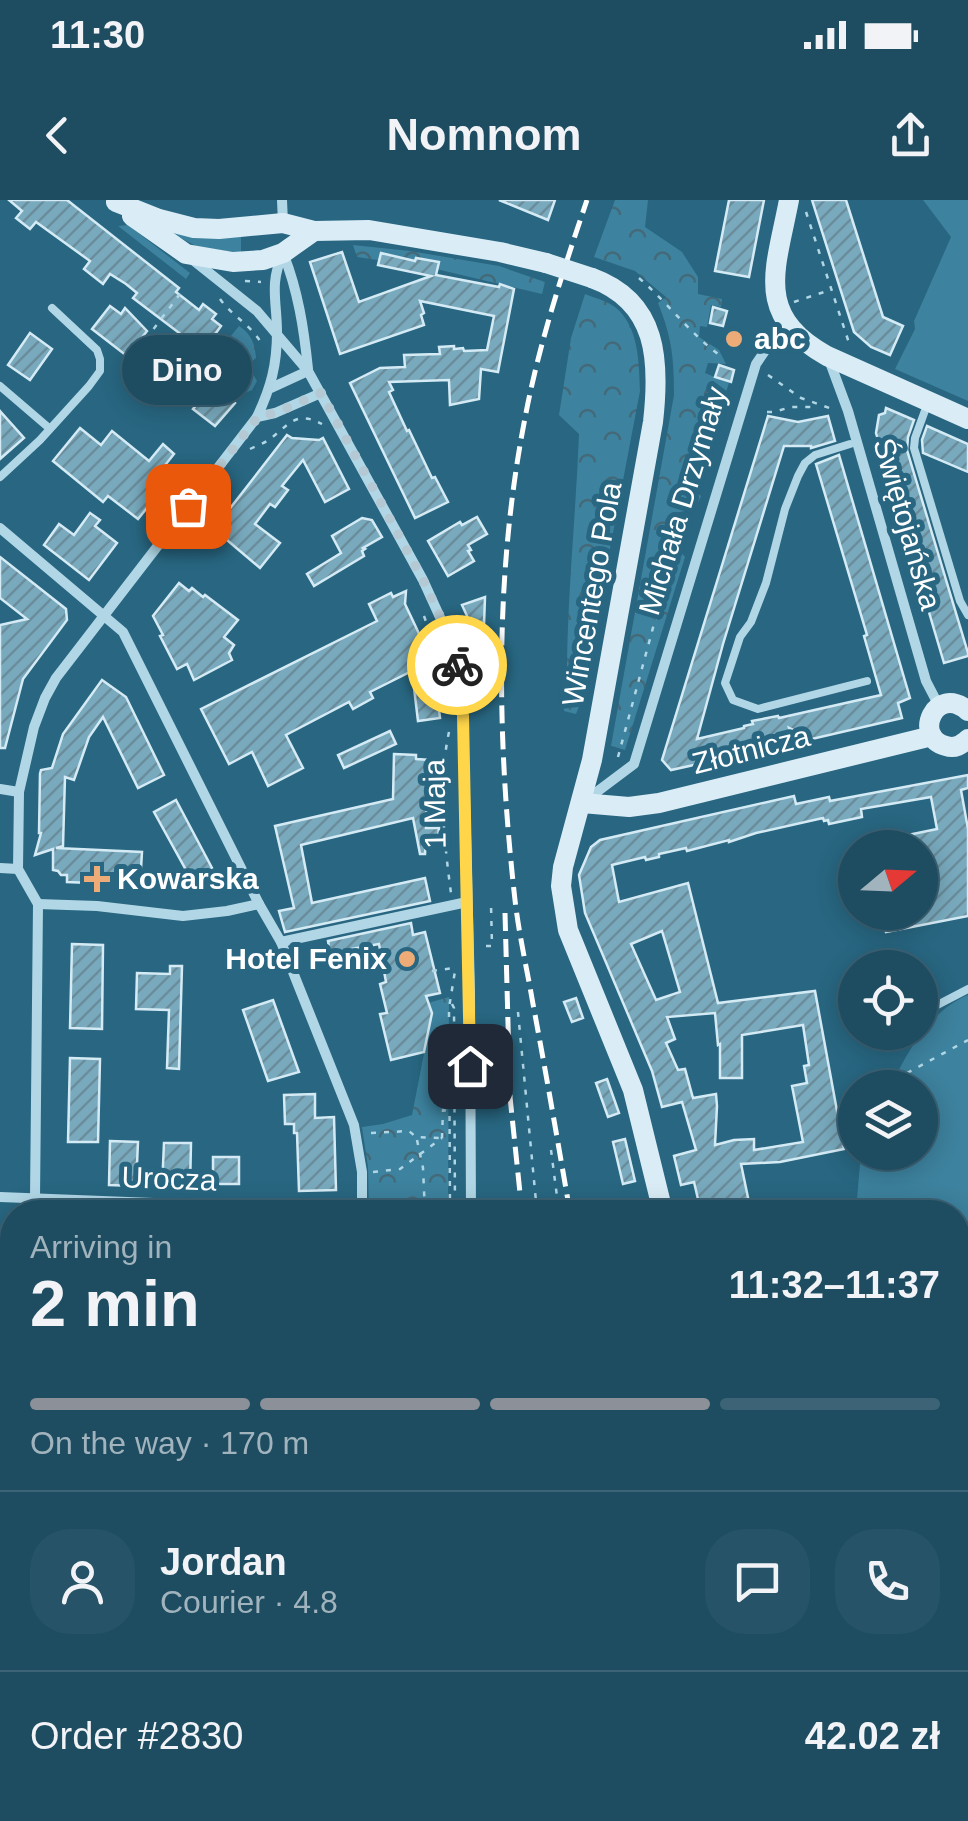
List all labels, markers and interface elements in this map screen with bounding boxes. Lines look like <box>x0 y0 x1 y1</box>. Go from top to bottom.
text: 11:30 <box>50 14 145 56</box>
icon: back <box>30 108 85 163</box>
icon: share <box>883 108 938 163</box>
text: Nomnom <box>387 109 582 160</box>
place label: abc <box>754 322 806 355</box>
marker: abc <box>723 328 745 350</box>
callout: Dino <box>123 336 253 406</box>
text: Dino <box>151 352 223 388</box>
street label: Michała Drzymały <box>632 383 733 619</box>
street label: Świętojańska <box>867 434 948 614</box>
pin <box>146 464 231 549</box>
icon: bag <box>161 479 216 534</box>
street label: Wincentego Pola <box>556 479 628 708</box>
courier <box>407 615 507 715</box>
icon: bike <box>430 638 485 693</box>
street label: Złotnicza <box>689 719 813 780</box>
street label: 1 Maja <box>417 758 452 849</box>
north arrow <box>838 830 938 930</box>
map controls <box>838 830 938 1170</box>
place label: Kowarska <box>117 862 259 895</box>
marker: Kowarska <box>86 868 108 890</box>
place label: Hotel Fenix <box>225 942 387 975</box>
marker: Hotel Fenix <box>396 948 418 970</box>
button: locate <box>838 950 938 1050</box>
pin <box>428 1024 513 1109</box>
icon: home <box>443 1039 498 1094</box>
button: layers <box>838 1070 938 1170</box>
street label: Urocza <box>121 1160 217 1197</box>
text: Arriving in <box>30 1229 172 1265</box>
text: 11:32–11:37 <box>729 1264 940 1306</box>
text: 2 min <box>30 1267 200 1340</box>
text: On the way · 170 m <box>30 1425 309 1461</box>
button: person <box>30 1529 135 1634</box>
button: chat <box>705 1529 810 1634</box>
button: phone <box>835 1529 940 1634</box>
text: Jordan <box>160 1541 287 1583</box>
text: Courier · 4.8 <box>160 1584 338 1620</box>
text: Order #2830 <box>30 1715 243 1757</box>
text: 42.02 zł <box>805 1715 940 1757</box>

